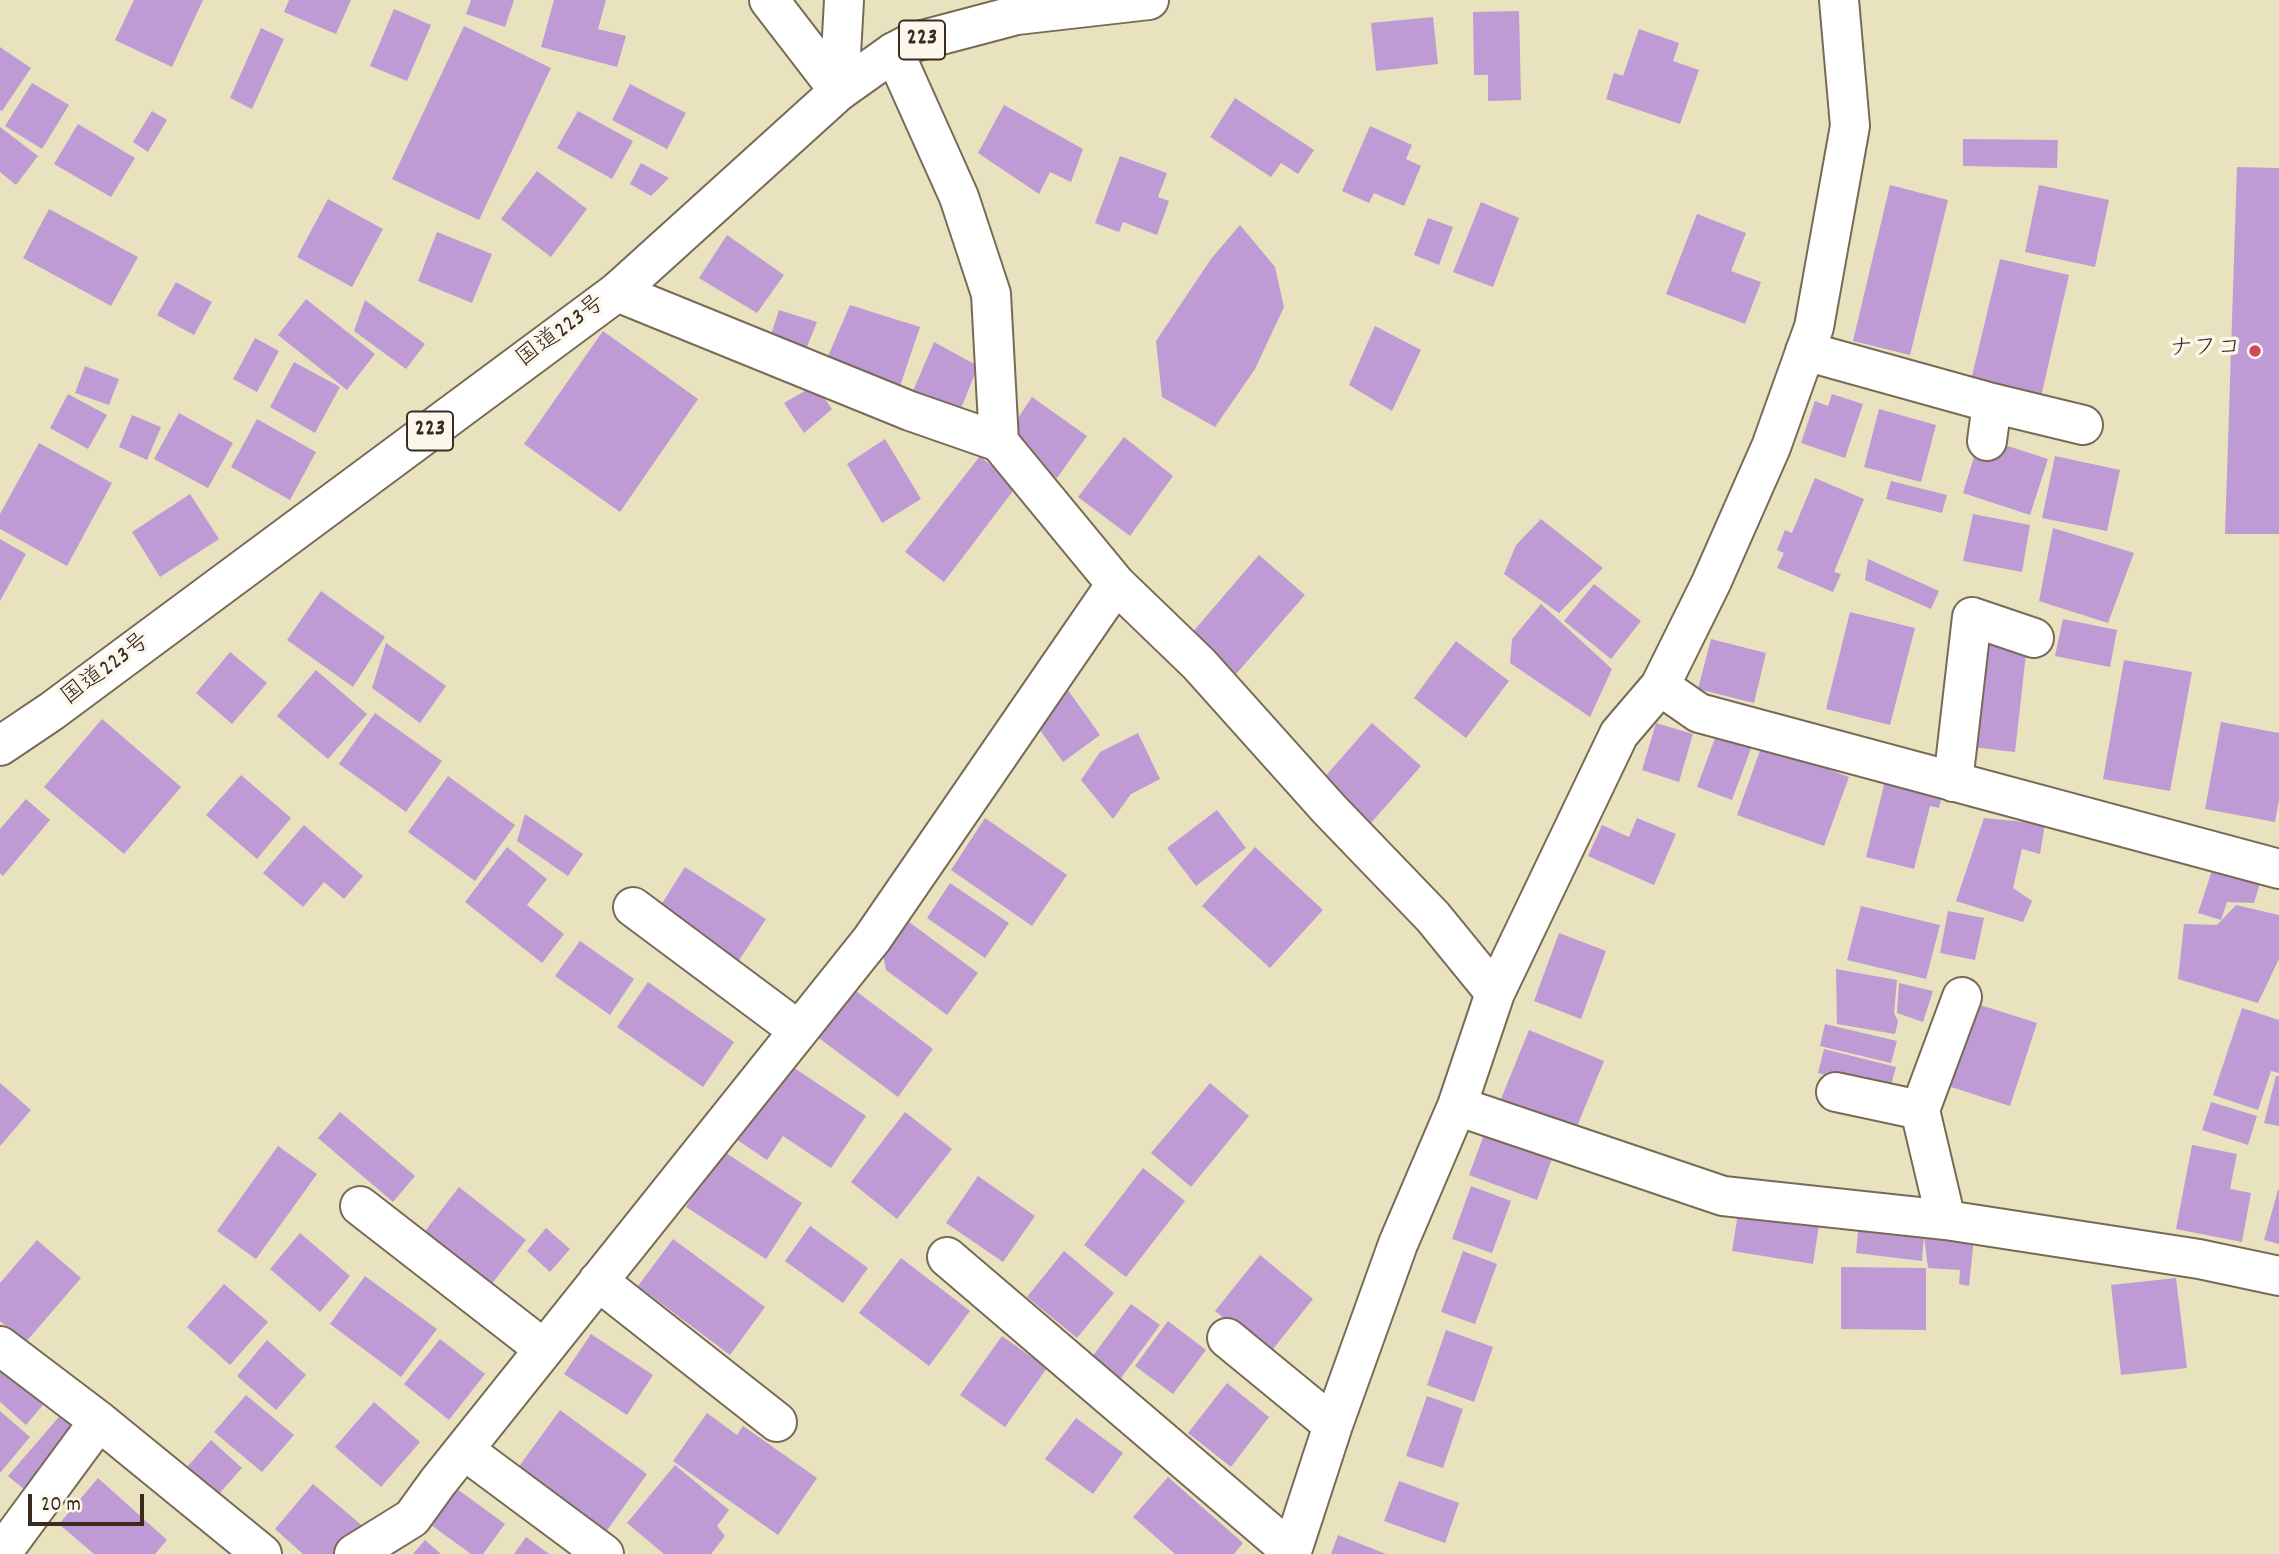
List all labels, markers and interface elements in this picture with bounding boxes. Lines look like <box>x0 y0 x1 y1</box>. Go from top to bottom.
road number: 223 <box>899 20 945 60</box>
street label: 国道223号 <box>512 290 612 376</box>
place label: ナフコ <box>2169 337 2241 365</box>
marker: ナフコ <box>2247 343 2263 359</box>
road number: 223 <box>407 412 453 450</box>
street label: 国道223号 <box>57 628 157 714</box>
scale bar <box>32 1480 147 1524</box>
text: 20 m <box>41 1491 81 1521</box>

